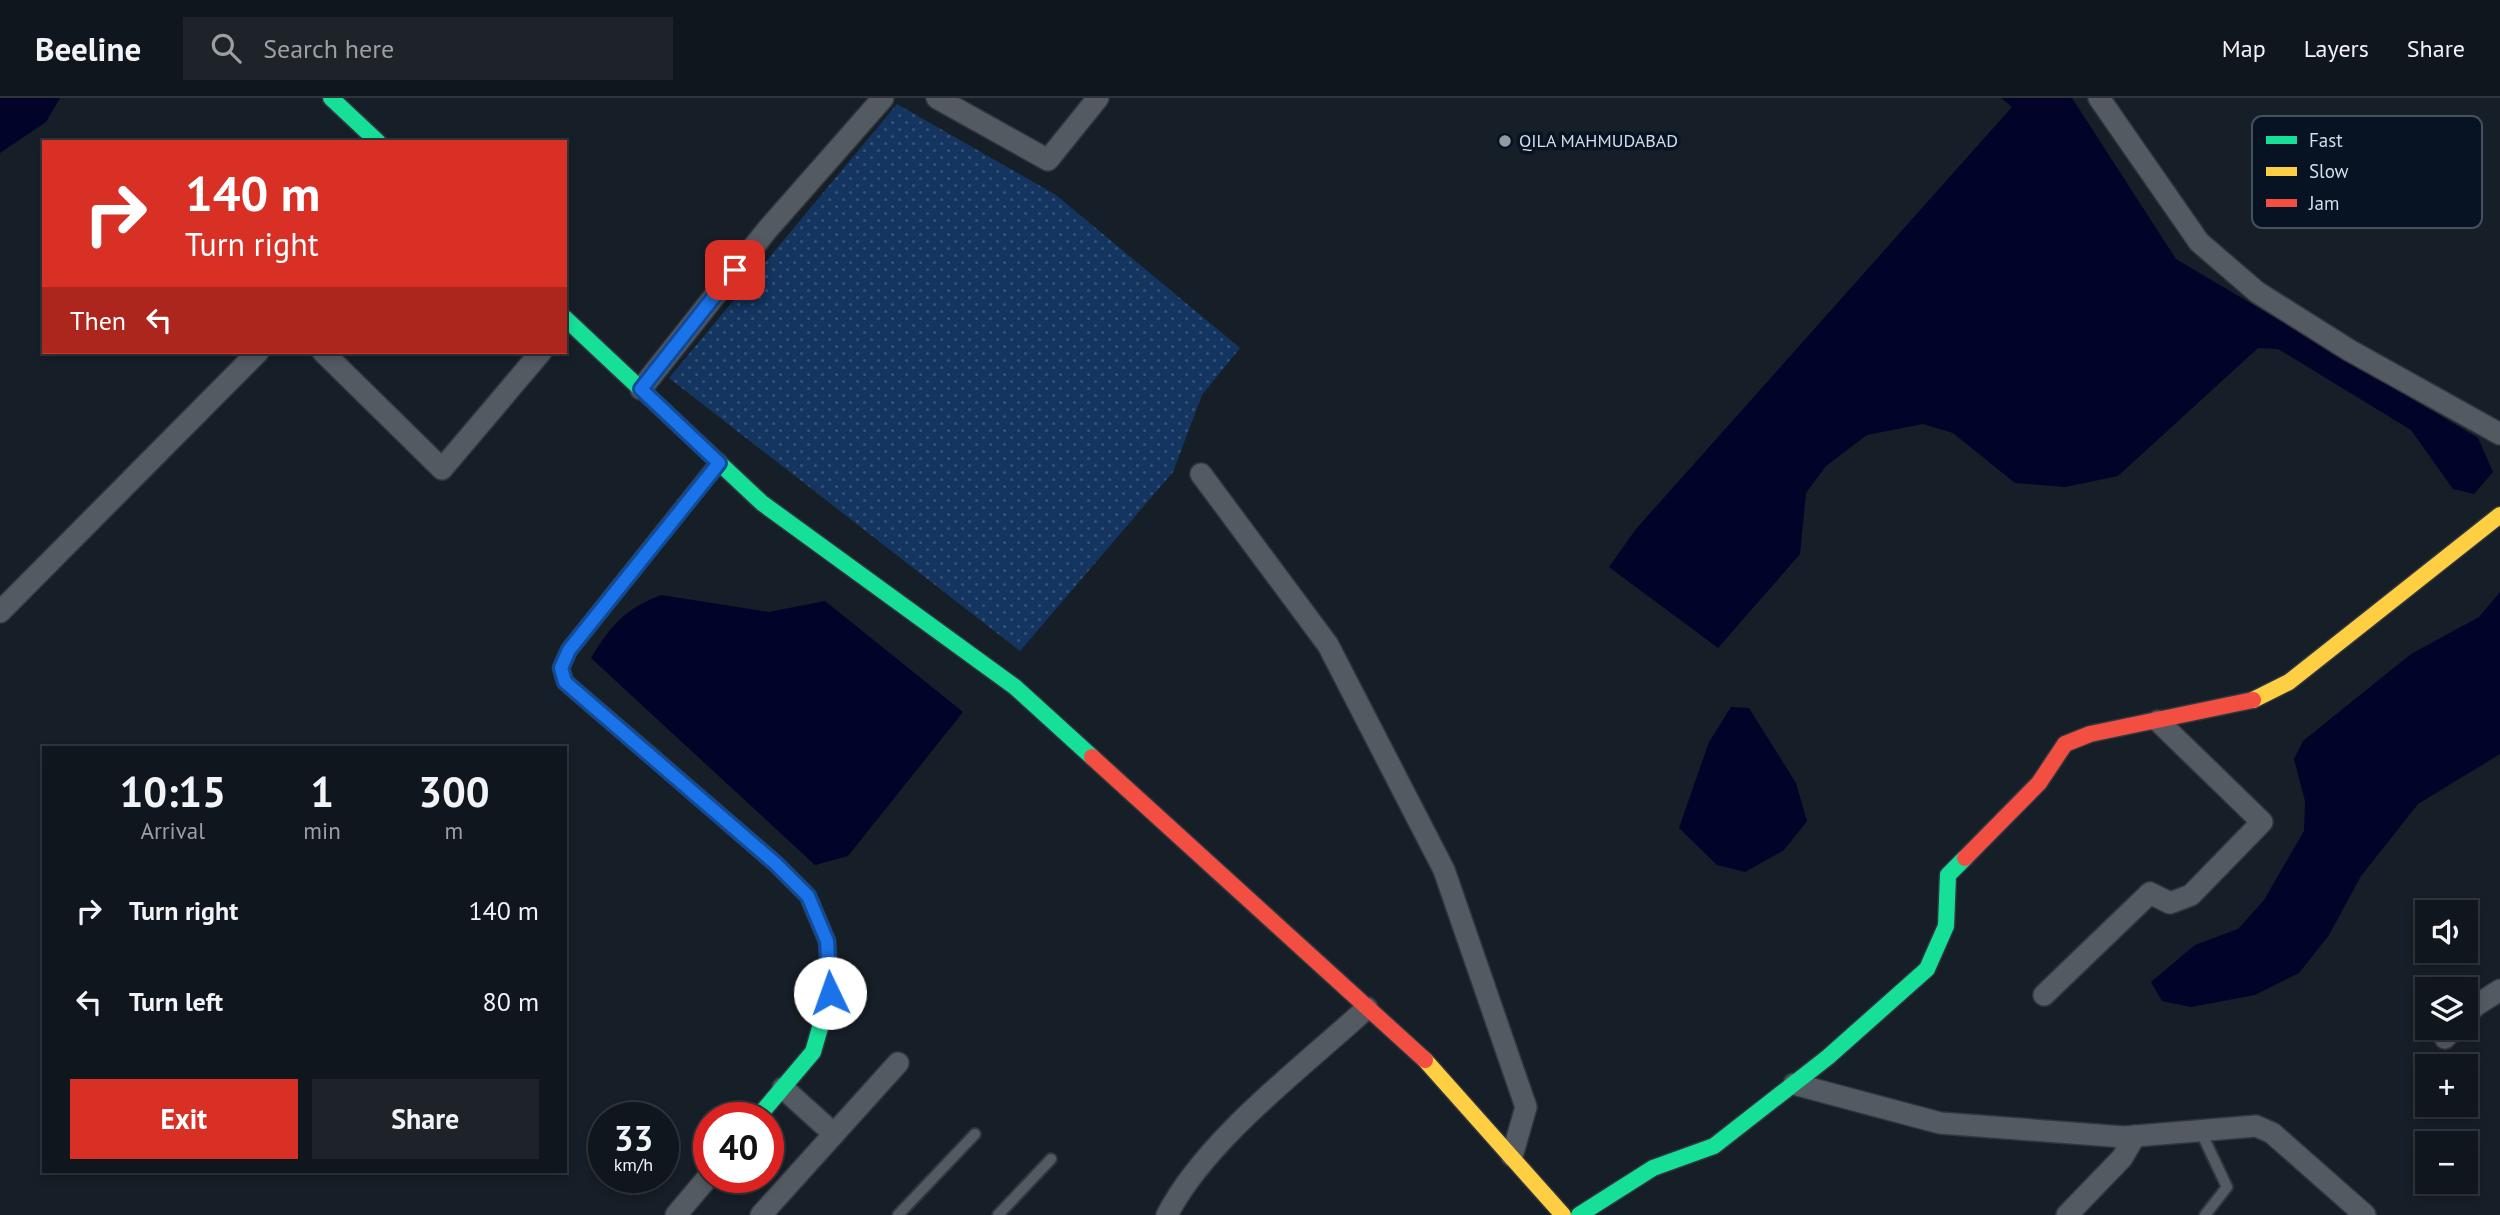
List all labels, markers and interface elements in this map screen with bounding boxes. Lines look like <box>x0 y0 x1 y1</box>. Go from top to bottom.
search box <box>183 17 673 80</box>
text: Beeline <box>35 27 141 70</box>
icon: search <box>207 29 245 67</box>
text: Search here <box>263 32 394 65</box>
text: Map <box>2222 33 2266 64</box>
text: Layers <box>2304 33 2369 64</box>
text: Share <box>2407 33 2465 64</box>
legend <box>2252 116 2482 228</box>
text: Fast <box>2309 128 2343 152</box>
place label: QILA MAHMUDABAD <box>1519 129 1678 152</box>
marker: QILA MAHMUDABAD <box>1497 133 1513 149</box>
text: Slow <box>2309 159 2349 183</box>
text: 140 m <box>185 161 320 225</box>
icon: right <box>70 168 161 259</box>
text: Jam <box>2308 191 2339 215</box>
text: Turn right <box>185 223 319 265</box>
pin <box>705 240 765 300</box>
icon: arrive <box>716 251 754 289</box>
icon: left <box>140 301 178 339</box>
text: Then <box>70 304 126 337</box>
text: 10:15 <box>119 764 226 819</box>
text: 1 <box>310 764 334 819</box>
text: 300 <box>418 764 490 819</box>
text: Arrival <box>140 816 205 845</box>
text: min <box>303 816 341 845</box>
text: m <box>445 816 463 845</box>
icon: right <box>70 892 108 930</box>
text: Turn right <box>129 894 238 927</box>
text: 140 m <box>468 894 539 927</box>
map controls <box>2415 900 2478 1194</box>
button: sound <box>2415 900 2478 963</box>
position arrow <box>793 956 867 1030</box>
button: layers <box>2415 977 2478 1040</box>
icon: left <box>70 983 108 1021</box>
text: Turn left <box>129 985 223 1018</box>
text: 80 m <box>483 985 539 1018</box>
button: + <box>2415 1054 2478 1117</box>
button: Exit <box>70 1079 298 1159</box>
button: Share <box>312 1079 539 1159</box>
speed limit sign: 40 <box>693 1102 784 1193</box>
text: 33 <box>614 1115 653 1161</box>
button: − <box>2415 1131 2478 1194</box>
text: km/h <box>614 1153 653 1176</box>

